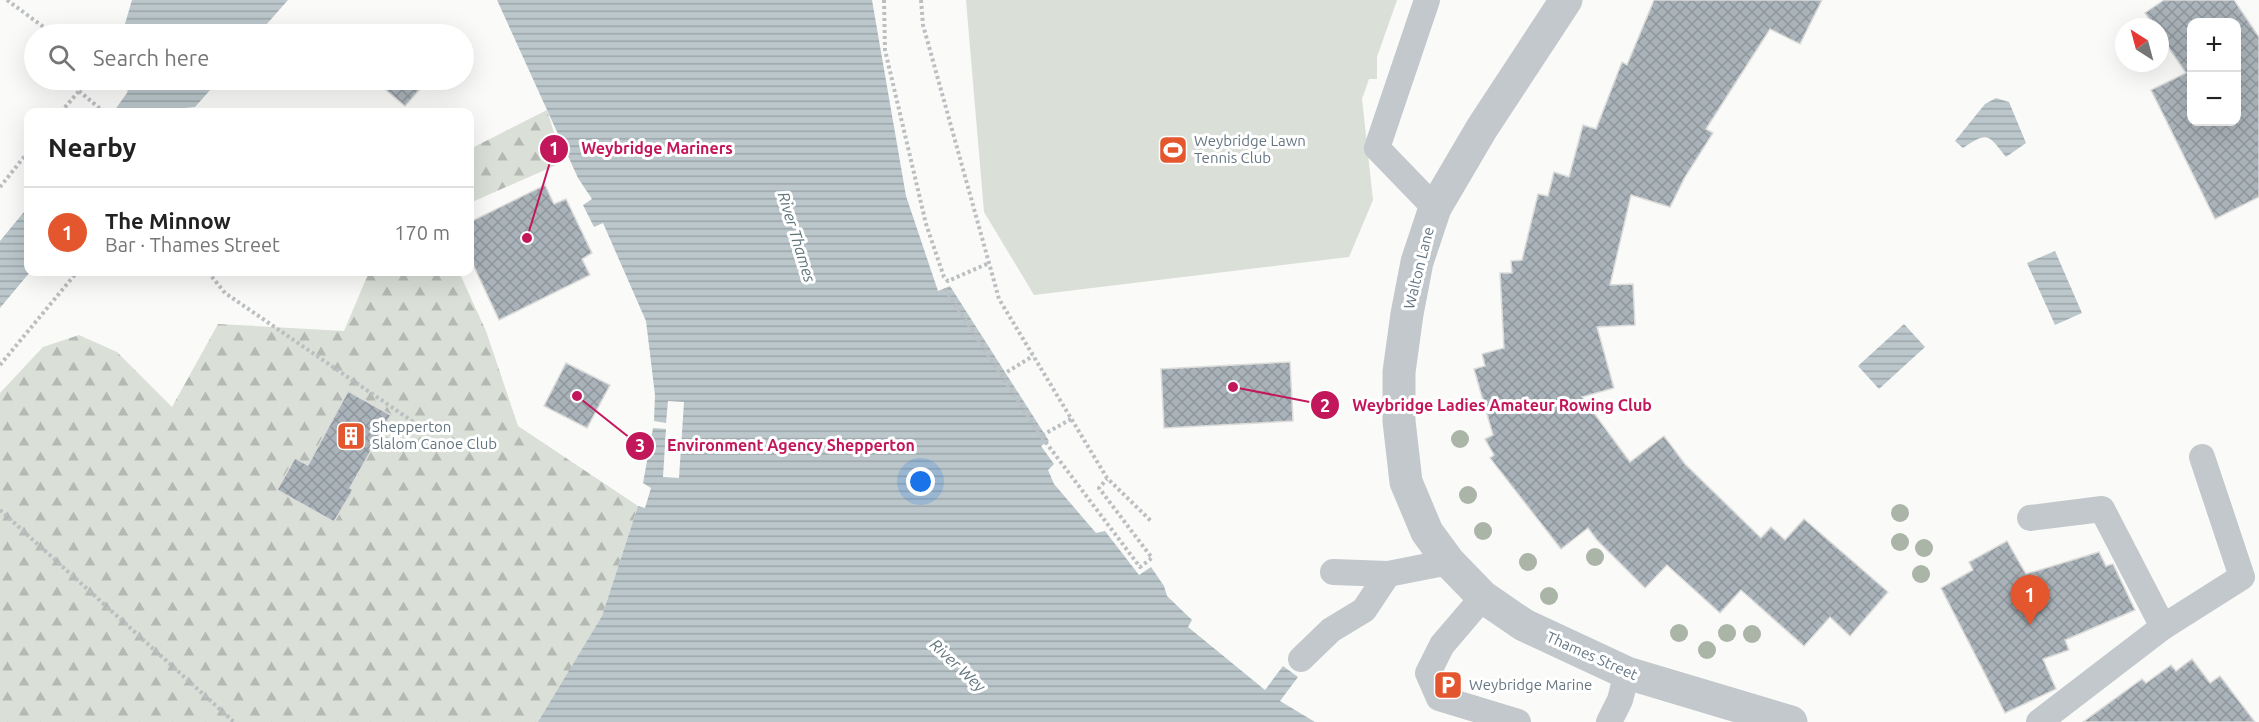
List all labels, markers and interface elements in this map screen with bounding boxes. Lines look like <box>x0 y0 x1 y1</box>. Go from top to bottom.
north arrow <box>2115 18 2169 72</box>
map controls <box>2187 18 2241 126</box>
button: + <box>2187 18 2241 72</box>
search box <box>24 24 474 90</box>
icon: search <box>45 41 78 74</box>
text: Search here <box>93 45 209 70</box>
button: − <box>2187 72 2241 126</box>
callout: Weybridge Mariners <box>539 132 745 166</box>
place label: Weybridge Lawn Tennis Club <box>1194 132 1306 166</box>
text: Nearby <box>48 133 136 162</box>
sports icon: Weybridge Lawn Tennis Club <box>1157 134 1189 166</box>
text: 1 <box>549 138 559 158</box>
text: Weybridge Mariners <box>581 139 733 157</box>
water label: River Thames <box>775 190 819 285</box>
text: The Minnow <box>105 208 231 233</box>
text: 1 <box>62 221 73 244</box>
text: 170 m <box>394 221 450 244</box>
street label: Walton Lane <box>1400 225 1437 311</box>
text: Bar · Thames Street <box>105 233 280 256</box>
callout: Weybridge Ladies Amateur Rowing Club <box>1310 388 1664 422</box>
text: 2 <box>1320 395 1330 415</box>
text: Weybridge Ladies Amateur Rowing Club <box>1352 396 1652 414</box>
place label: Shepperton Slalom Canoe Club <box>372 418 497 452</box>
building icon: Shepperton Slalom Canoe Club <box>335 420 367 452</box>
callout: Environment Agency Shepperton <box>625 429 927 463</box>
text: 3 <box>635 435 645 455</box>
text: Environment Agency Shepperton <box>667 436 915 454</box>
your location <box>906 467 935 496</box>
pin: 1 <box>2010 576 2050 625</box>
street label: Thames Street <box>1544 628 1640 683</box>
water label: River Wey <box>927 635 990 695</box>
parking icon: Weybridge Marine <box>1432 669 1464 701</box>
place label: Weybridge Marine <box>1469 676 1592 693</box>

